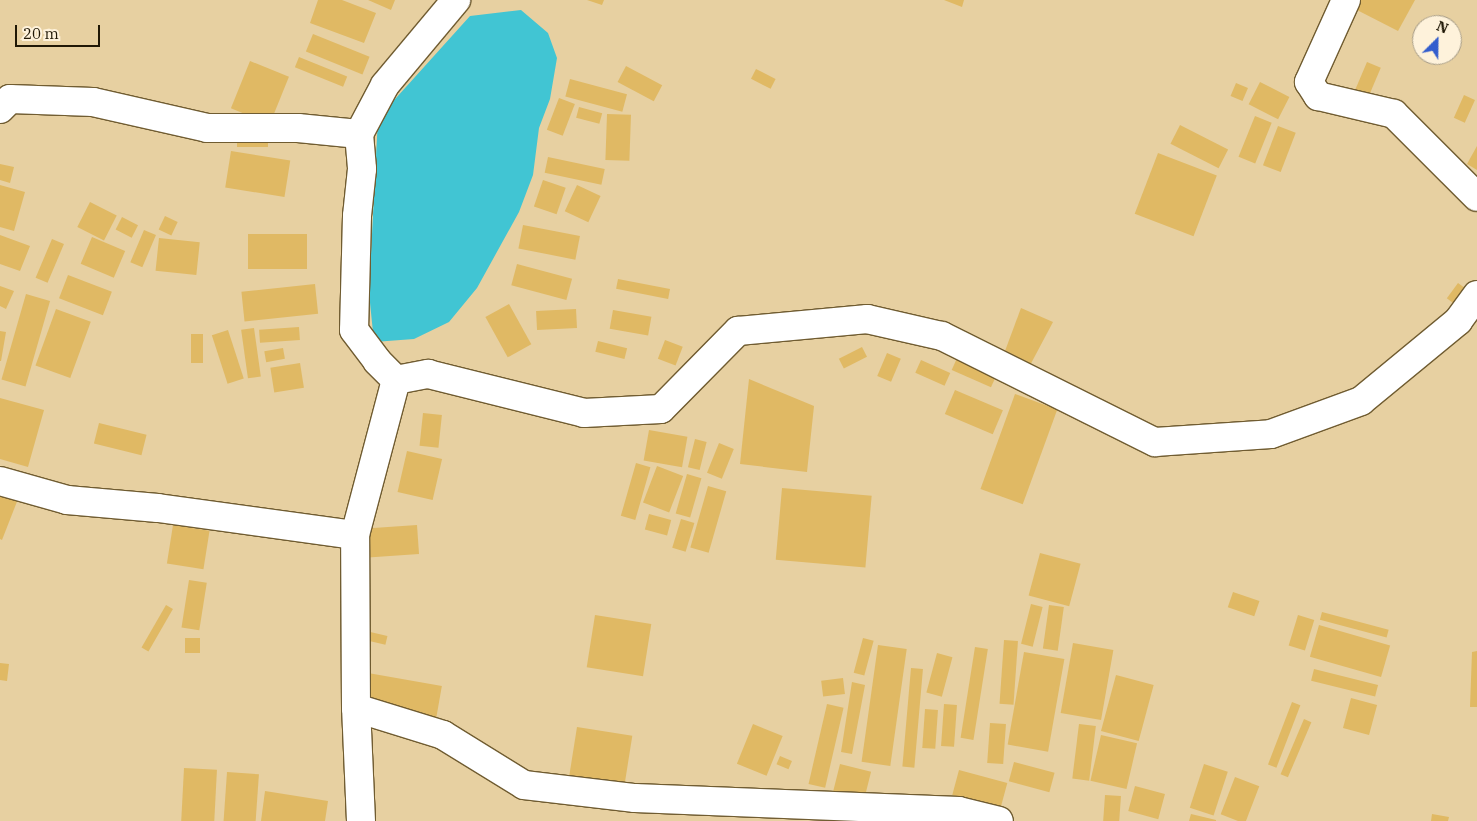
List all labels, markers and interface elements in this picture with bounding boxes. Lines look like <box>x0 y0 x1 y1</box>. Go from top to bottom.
scale bar <box>18 15 102 47</box>
north arrow <box>1412 15 1462 65</box>
text: N <box>1434 17 1451 38</box>
text: 20 m <box>23 24 59 43</box>

